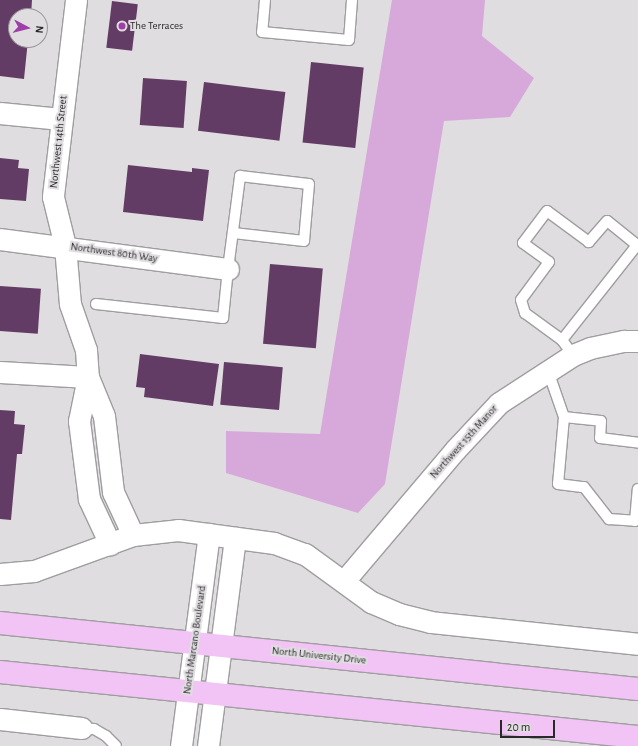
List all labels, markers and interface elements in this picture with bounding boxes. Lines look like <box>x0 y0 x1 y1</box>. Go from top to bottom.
north arrow <box>8 8 48 48</box>
place label: The Terraces <box>130 19 183 33</box>
marker: The Terraces <box>117 21 127 31</box>
text: N <box>33 25 45 34</box>
street label: Northwest 14th Street <box>48 95 70 189</box>
street label: Northwest 80th Way <box>70 240 158 266</box>
street label: Northwest 15th Manor <box>428 403 500 481</box>
street label: North Marcano Boulevard <box>181 585 209 695</box>
street label: North University Drive <box>271 644 367 668</box>
scale bar <box>502 712 557 738</box>
text: 20 m <box>507 721 530 733</box>

